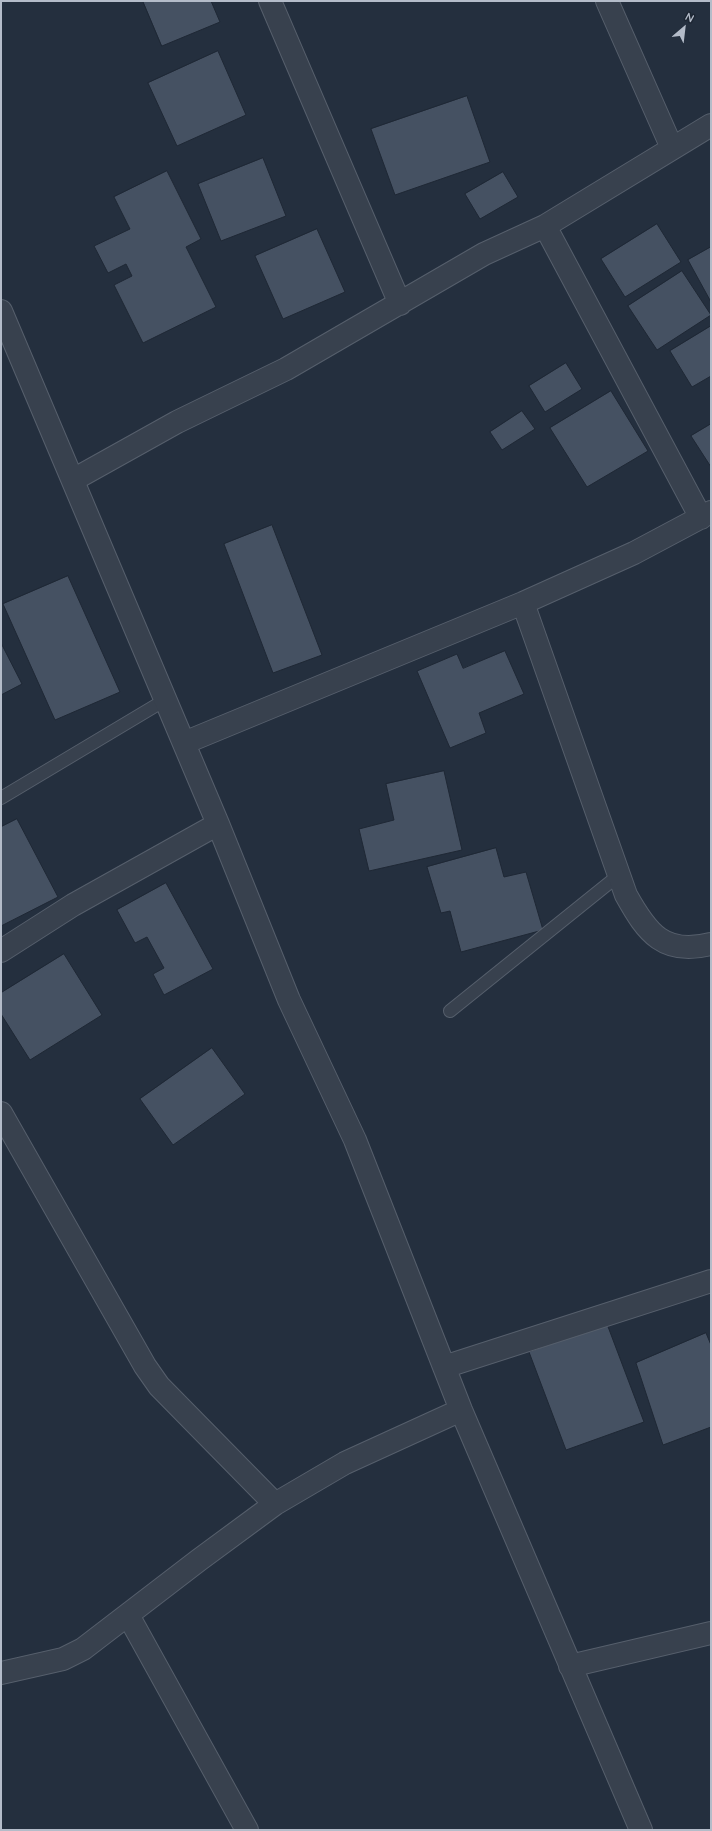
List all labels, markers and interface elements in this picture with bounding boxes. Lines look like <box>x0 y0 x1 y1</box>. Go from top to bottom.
north arrow <box>664 8 704 48</box>
text: N <box>683 9 696 25</box>

